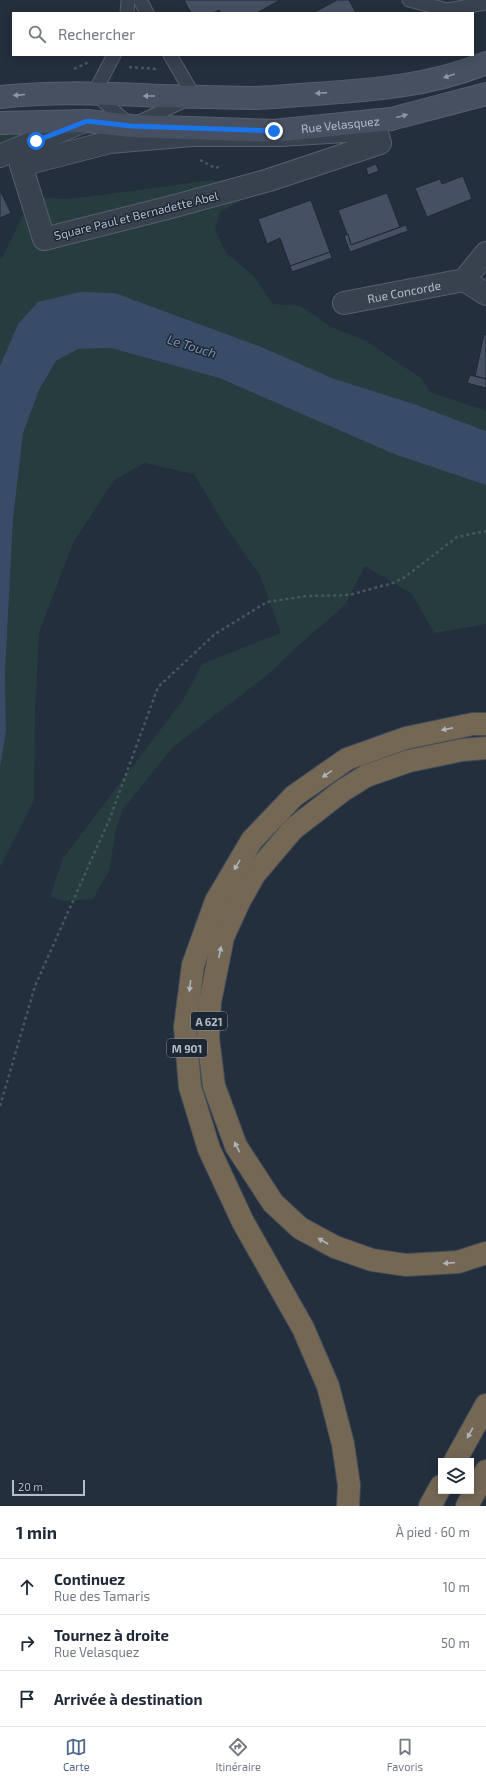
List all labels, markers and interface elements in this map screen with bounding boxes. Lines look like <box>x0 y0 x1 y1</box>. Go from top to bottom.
search box <box>12 12 474 56</box>
icon: search <box>26 23 48 45</box>
text: Rechercher <box>58 25 135 43</box>
one-way arrow <box>443 74 455 80</box>
one-way arrow <box>315 90 327 97</box>
one-way arrow <box>13 92 25 98</box>
one-way arrow <box>142 93 155 99</box>
street label: Rue Velasquez <box>300 113 380 135</box>
one-way arrow <box>395 113 408 119</box>
route end <box>265 122 283 140</box>
route start <box>27 132 45 150</box>
street label: Square Paul et Bernadette Abel <box>52 188 220 242</box>
street label: Rue Concorde <box>366 278 442 305</box>
water label: Le Touch <box>165 331 219 361</box>
one-way arrow <box>441 727 454 733</box>
one-way arrow <box>321 770 332 778</box>
one-way arrow <box>233 859 240 871</box>
one-way arrow <box>217 946 223 958</box>
one-way arrow <box>187 979 193 992</box>
road number: A 621 <box>191 1012 227 1030</box>
road number: M 901 <box>167 1039 207 1057</box>
one-way arrow <box>234 1141 240 1152</box>
one-way arrow <box>317 1237 329 1244</box>
one-way arrow <box>443 1259 455 1266</box>
one-way arrow <box>467 1427 474 1439</box>
map controls <box>438 1458 474 1494</box>
button: layers <box>438 1458 474 1494</box>
scale bar <box>12 1478 85 1497</box>
text: 20 m <box>18 1480 43 1493</box>
text: 1 min <box>16 1522 57 1542</box>
text: À pied · 60 m <box>396 1524 470 1540</box>
text: Continuez <box>54 1570 125 1588</box>
icon: ahead <box>16 1576 38 1598</box>
text: 10 m <box>443 1579 470 1595</box>
text: Rue des Tamaris <box>54 1588 150 1604</box>
text: Tournez à droite <box>54 1626 169 1644</box>
icon: right <box>16 1632 38 1654</box>
text: 50 m <box>441 1635 470 1651</box>
text: Rue Velasquez <box>54 1644 139 1660</box>
icon: arrive <box>16 1688 38 1710</box>
text: Arrivée à destination <box>54 1690 202 1708</box>
tab: Carte <box>63 1736 90 1773</box>
tab: Itinéraire <box>215 1736 261 1773</box>
tab: Favoris <box>387 1736 423 1773</box>

